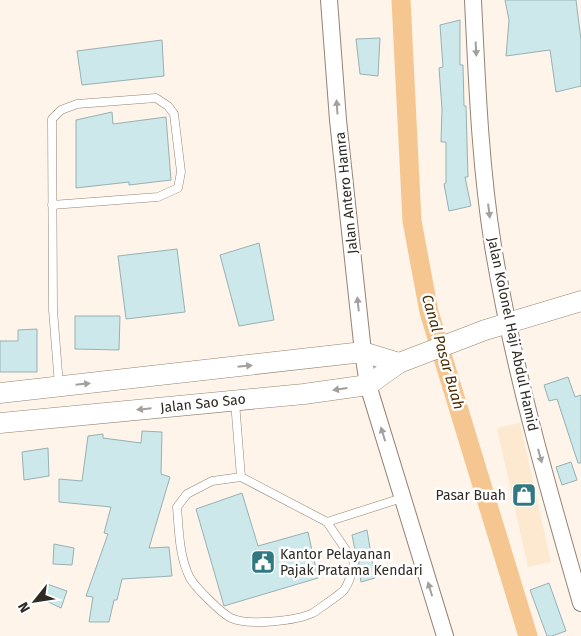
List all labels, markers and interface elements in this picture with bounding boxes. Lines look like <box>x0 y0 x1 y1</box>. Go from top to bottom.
one-way arrow <box>472 41 480 57</box>
one-way arrow <box>333 99 341 115</box>
street label: Jalan Antero Hamra <box>332 131 361 255</box>
one-way arrow <box>485 203 493 219</box>
street label: Jalan Kolonel Haji Abdul Hamid <box>484 235 541 433</box>
water label: Canal Pasar Buah <box>418 292 468 412</box>
one-way arrow <box>354 296 362 312</box>
one-way arrow <box>237 362 253 370</box>
one-way arrow <box>76 379 92 387</box>
one-way arrow <box>332 385 348 393</box>
street label: Jalan Sao Sao <box>159 391 247 416</box>
one-way arrow <box>135 405 151 413</box>
one-way arrow <box>378 426 386 441</box>
one-way arrow <box>536 448 544 463</box>
shop icon: Pasar Buah <box>511 482 537 508</box>
place label: Pasar Buah <box>436 487 506 504</box>
place label: Kantor Pelayanan Pajak Pratama Kendari <box>280 546 423 579</box>
public building icon: Kantor Pelayanan Pajak Pratama Kendari <box>250 549 276 575</box>
north arrow <box>10 576 60 626</box>
one-way arrow <box>426 582 434 597</box>
text: N <box>14 599 34 616</box>

